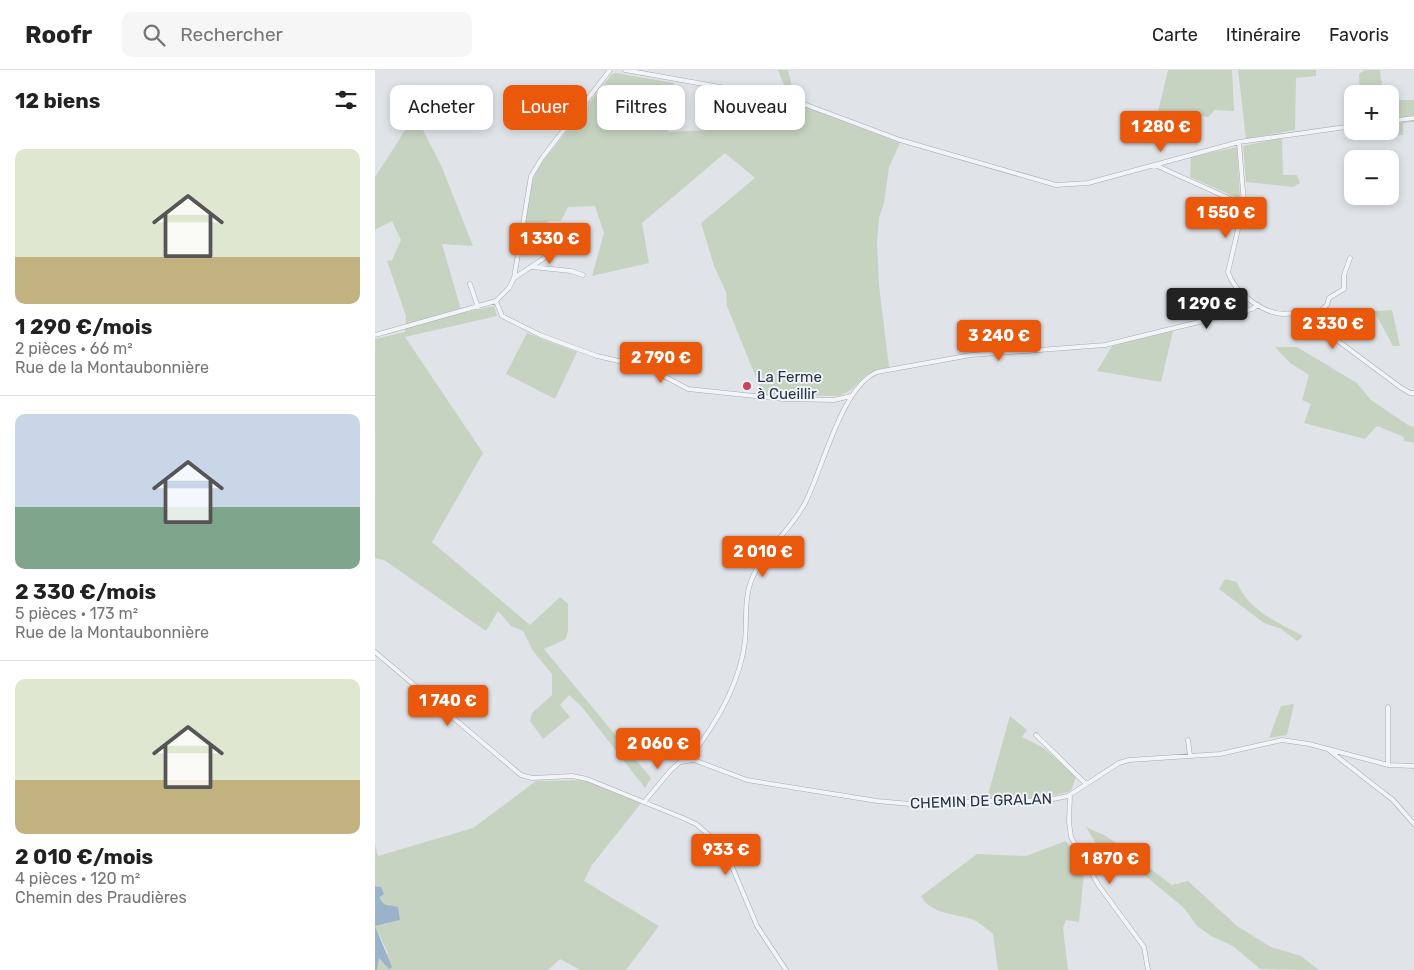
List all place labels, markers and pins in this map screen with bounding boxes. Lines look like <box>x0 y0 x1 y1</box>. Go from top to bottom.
pin: 1 280 € <box>1115 111 1207 153</box>
pin: 1 550 € <box>1180 196 1272 239</box>
pin: 1 330 € <box>504 222 596 265</box>
pin: 1 290 € <box>1161 288 1253 330</box>
pin: 2 330 € <box>1287 308 1379 350</box>
pin: 3 240 € <box>953 320 1045 362</box>
pin: 2 790 € <box>615 342 707 384</box>
place label: La Ferme à Cueillir <box>757 368 822 403</box>
marker: La Ferme à Cueillir <box>741 380 753 392</box>
pin: 2 010 € <box>717 536 809 578</box>
pin: 1 740 € <box>402 684 494 727</box>
pin: 2 060 € <box>612 728 704 770</box>
pin: 933 € <box>691 834 761 876</box>
pin: 1 870 € <box>1064 842 1156 885</box>

